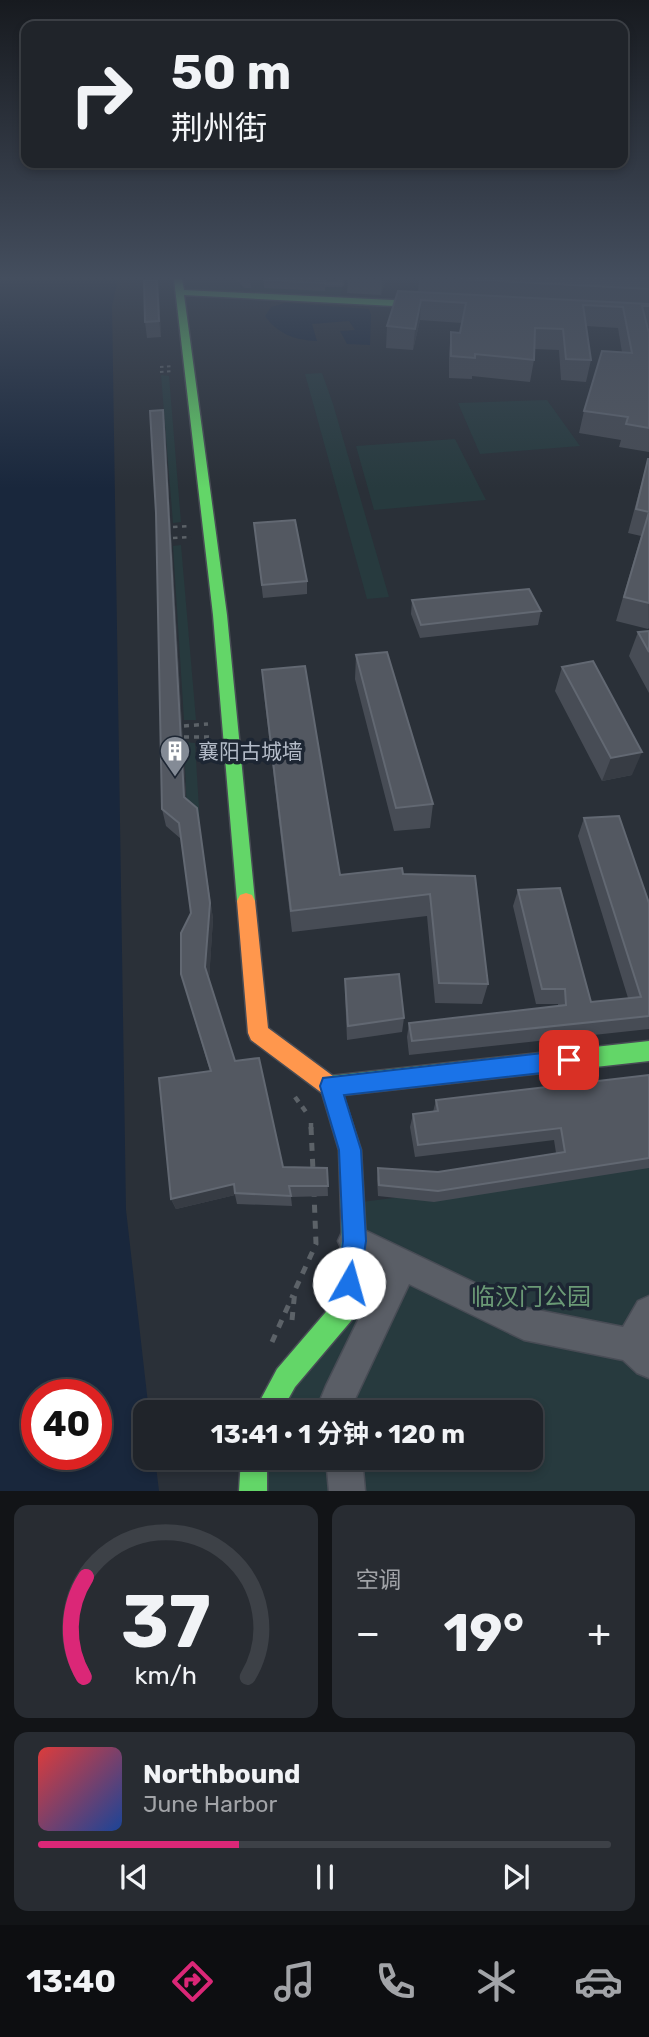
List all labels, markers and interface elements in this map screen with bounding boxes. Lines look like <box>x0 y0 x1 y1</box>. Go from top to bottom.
text: 50 m <box>171 43 291 101</box>
icon: right <box>56 49 147 140</box>
text: 荆州街 <box>171 109 267 147</box>
building icon: 襄阳古城墙 <box>158 734 192 778</box>
place label: 襄阳古城墙 <box>198 739 303 764</box>
pin <box>539 1030 599 1090</box>
icon: arrive <box>550 1041 588 1079</box>
position arrow <box>312 1246 386 1320</box>
park label: 临汉门公园 <box>471 1283 591 1311</box>
speed limit sign: 40 <box>21 1379 112 1470</box>
text: 13:41 · 1 分钟 · 120 m <box>211 1419 465 1450</box>
text: 空调 <box>356 1566 402 1594</box>
text: 37 <box>121 1580 211 1666</box>
text: 19° <box>443 1602 524 1664</box>
text: − <box>356 1610 380 1656</box>
text: + <box>587 1610 611 1656</box>
text: km/h <box>135 1661 197 1690</box>
text: Northbound <box>143 1759 301 1790</box>
text: June Harbor <box>143 1790 277 1818</box>
icon: previous <box>115 1858 153 1896</box>
icon: pause <box>306 1858 344 1896</box>
icon: next <box>497 1858 535 1896</box>
icon: directions <box>168 1957 217 2006</box>
icon: music <box>270 1957 319 2006</box>
icon: phone <box>371 1957 420 2006</box>
icon: climate <box>472 1957 521 2006</box>
icon: car <box>574 1957 623 2006</box>
text: 13:40 <box>26 1962 116 2000</box>

